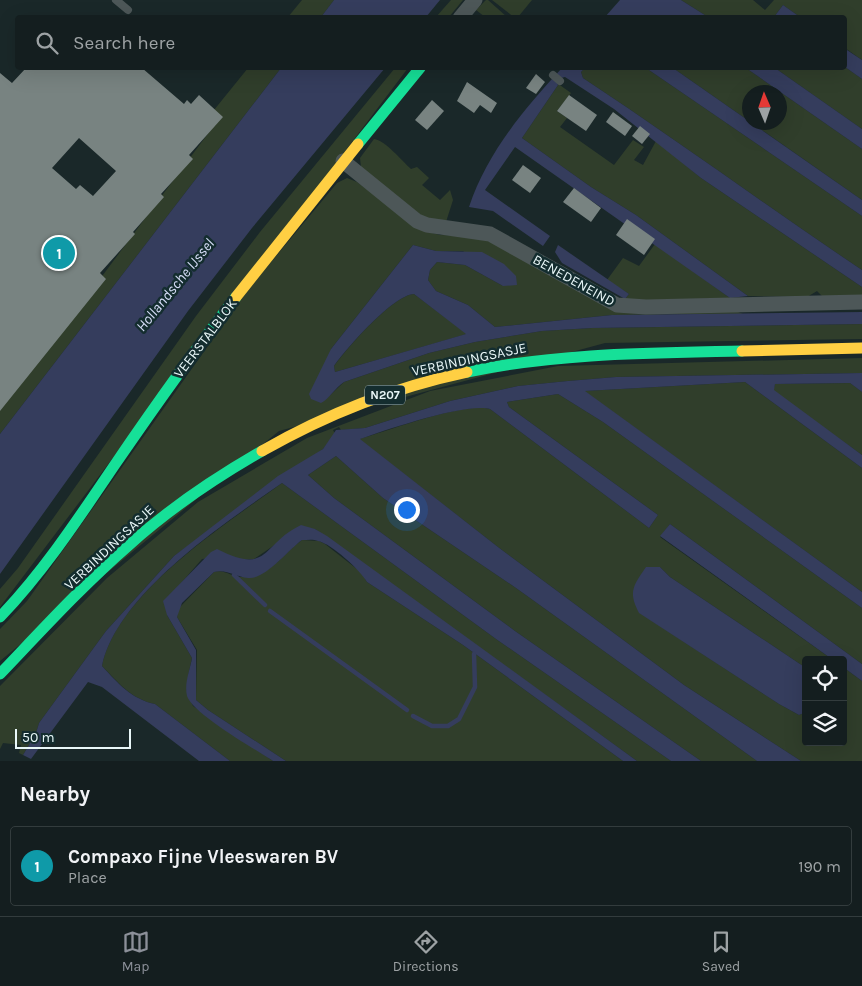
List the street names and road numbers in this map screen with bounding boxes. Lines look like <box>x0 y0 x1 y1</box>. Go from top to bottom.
street label: BENEDENEIND <box>530 251 618 310</box>
street label: VEERSTALBLOK <box>170 295 241 381</box>
street label: VERBINDINGSASJE <box>410 339 528 380</box>
road number: N207 <box>365 386 405 404</box>
street label: VERBINDINGSASJE <box>61 501 158 593</box>

